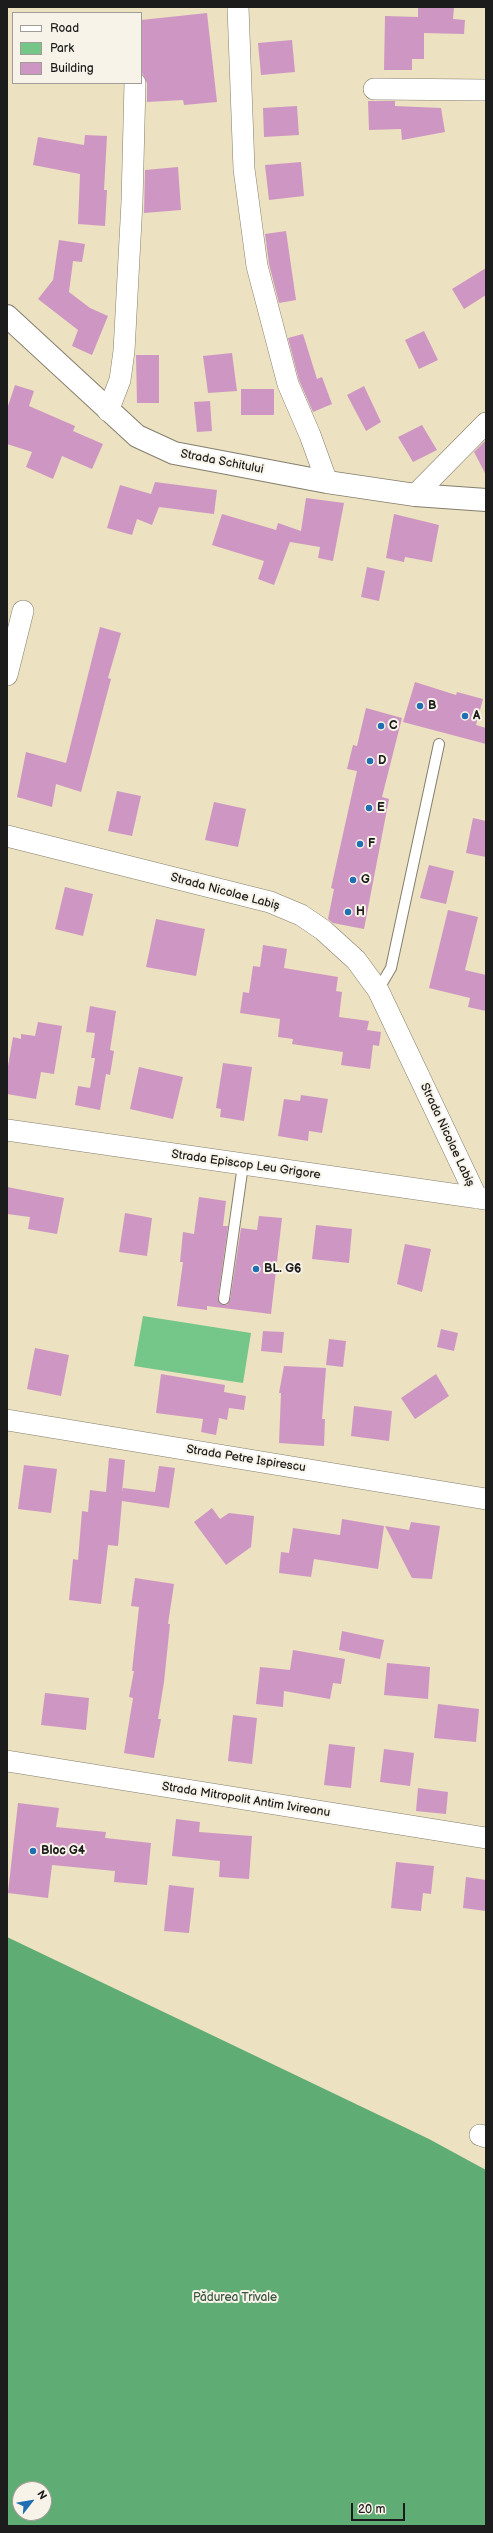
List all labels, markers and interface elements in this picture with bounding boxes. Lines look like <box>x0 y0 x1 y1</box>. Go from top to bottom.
legend <box>12 12 142 84</box>
text: Road <box>50 21 79 36</box>
text: Park <box>50 41 74 56</box>
text: Building <box>50 61 94 76</box>
street label: Strada Schitului <box>179 447 265 477</box>
place label: B <box>428 699 436 713</box>
marker: B <box>415 701 425 711</box>
place label: A <box>473 709 480 723</box>
marker: A <box>460 711 470 721</box>
place label: C <box>389 719 398 733</box>
marker: C <box>376 721 386 731</box>
place label: D <box>378 754 386 768</box>
marker: D <box>365 756 375 766</box>
place label: E <box>377 801 385 815</box>
marker: E <box>364 803 374 813</box>
place label: F <box>368 837 375 851</box>
marker: F <box>355 839 365 849</box>
street label: Strada Nicolae Labiș <box>169 871 281 913</box>
place label: G <box>361 873 370 887</box>
marker: G <box>348 875 358 885</box>
place label: H <box>356 905 365 919</box>
marker: H <box>343 907 353 917</box>
street label: Strada Nicolae Labiș <box>417 1081 477 1189</box>
street label: Strada Episcop Leu Grigore <box>171 1147 321 1183</box>
place label: BL. G6 <box>264 1262 301 1276</box>
marker: BL. G6 <box>251 1264 261 1274</box>
street label: Strada Petre Ispirescu <box>185 1442 307 1476</box>
street label: Strada Mitropolit Antim Ivireanu <box>161 1780 331 1820</box>
place label: Bloc G4 <box>41 1844 85 1858</box>
marker: Bloc G4 <box>28 1846 38 1856</box>
park label: Pădurea Trivale <box>193 2291 277 2305</box>
north arrow <box>12 2481 52 2521</box>
text: N <box>34 2488 50 2502</box>
scale bar <box>353 2495 407 2521</box>
text: 20 m <box>358 2502 385 2517</box>

